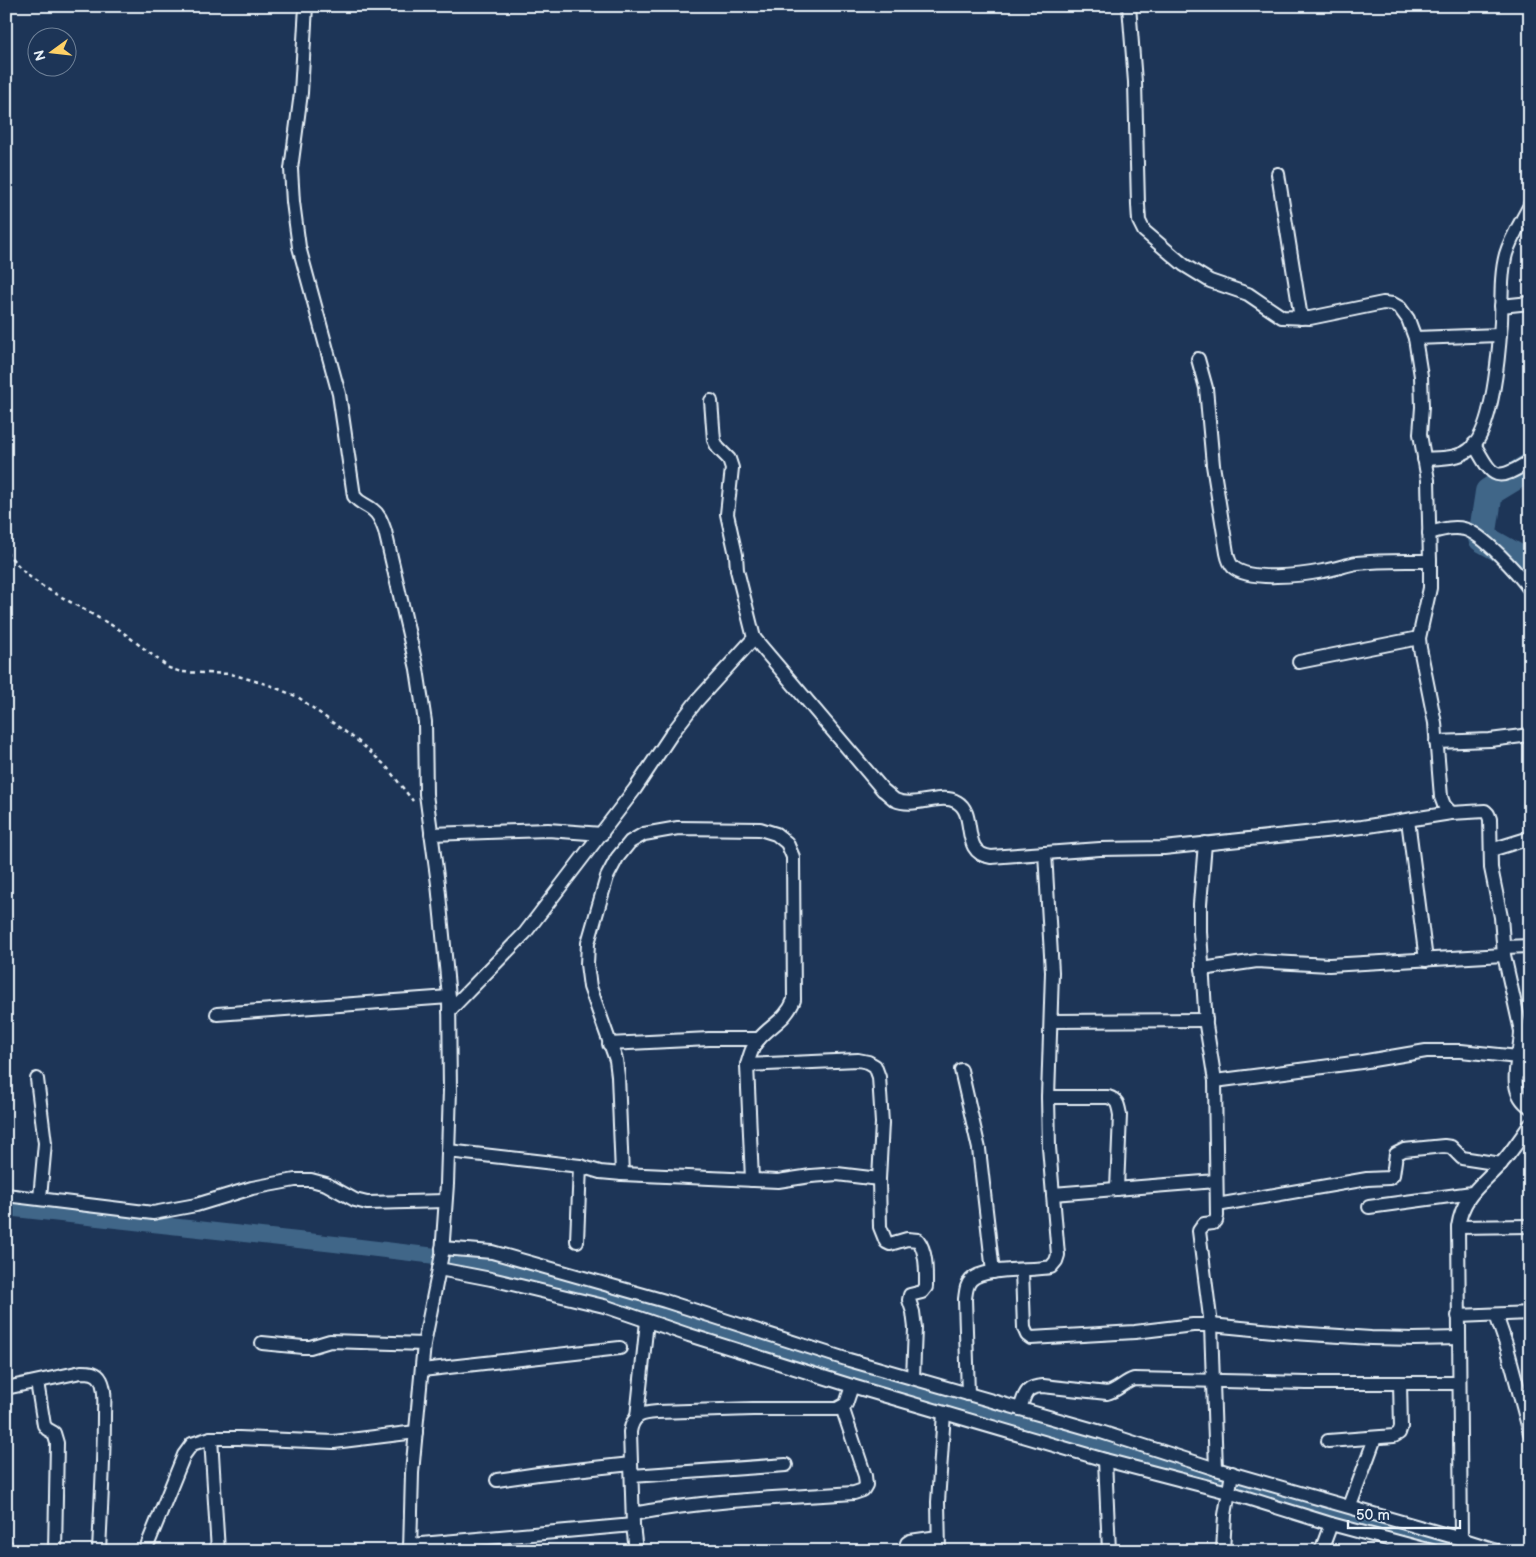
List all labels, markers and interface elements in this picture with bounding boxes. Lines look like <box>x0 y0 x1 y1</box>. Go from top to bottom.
north arrow <box>28 28 78 78</box>
text: N <box>30 48 49 63</box>
scale bar <box>1348 1497 1461 1529</box>
text: 50 m <box>1356 1506 1390 1525</box>

